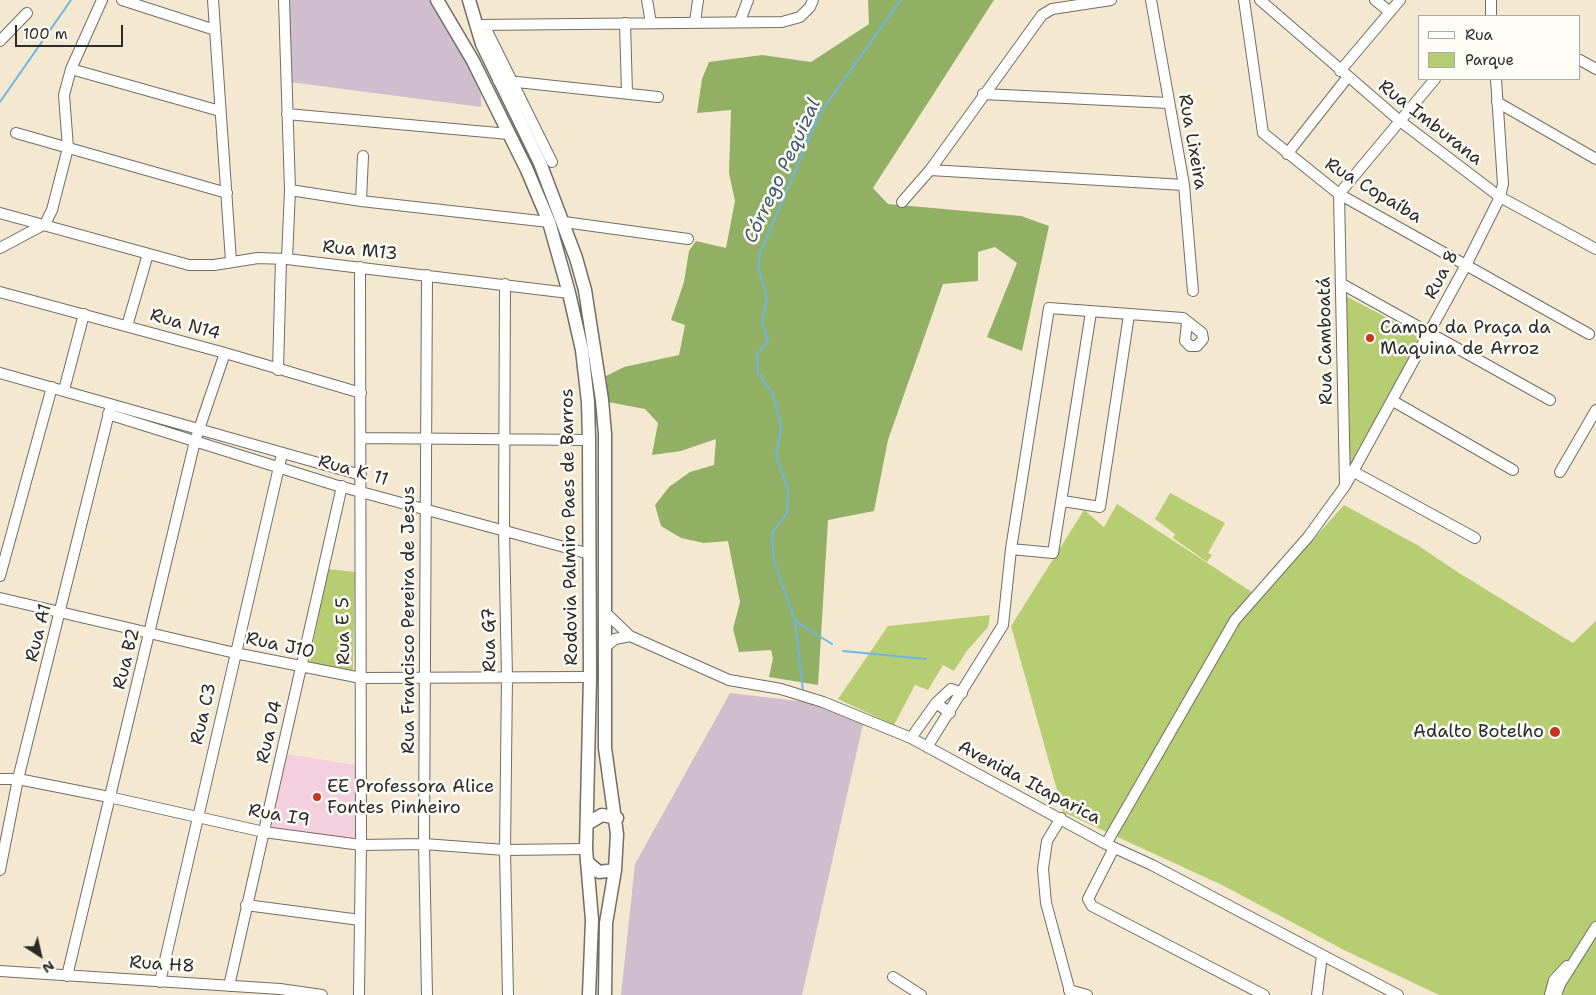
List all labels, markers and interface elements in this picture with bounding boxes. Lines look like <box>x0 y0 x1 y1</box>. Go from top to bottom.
scale bar <box>18 15 125 47</box>
legend <box>1418 15 1581 80</box>
text: 100 m <box>23 24 68 44</box>
text: Rua <box>1465 25 1493 45</box>
text: Parque <box>1465 50 1514 70</box>
street label: Rua Imburana <box>1374 76 1486 170</box>
street label: Rua Lixeira <box>1173 93 1211 191</box>
water label: Córrego Pequizal <box>740 95 826 247</box>
street label: Rua Copaíba <box>1321 154 1425 228</box>
street label: Rua M13 <box>321 236 399 266</box>
street label: Rua 8 <box>1420 247 1464 303</box>
street label: Rua Camboatá <box>1314 277 1338 405</box>
street label: Rua N14 <box>147 305 223 345</box>
place label: Campo da Praça da Maquina de Arroz <box>1380 317 1551 359</box>
marker: Campo da Praça da Maquina de Arroz <box>1364 332 1376 344</box>
street label: Rodovia Palmiro Paes de Barros <box>557 388 583 666</box>
street label: Rua K 11 <box>316 451 390 491</box>
street label: Rua Francisco Pereira de Jesus <box>398 486 420 754</box>
street label: Rua E 5 <box>333 597 355 665</box>
street label: Rua A1 <box>21 602 57 664</box>
street label: Rua G7 <box>479 607 501 673</box>
street label: Rua B2 <box>109 626 145 692</box>
street label: Rua J10 <box>244 628 316 664</box>
street label: Rua C3 <box>186 681 222 747</box>
street label: Rua D4 <box>252 698 288 766</box>
place label: Adalto Botelho <box>1413 721 1544 743</box>
marker: Adalto Botelho <box>1548 725 1562 739</box>
street label: Avenida Itaparica <box>954 736 1104 830</box>
place label: EE Professora Alice Fontes Pinheiro <box>327 776 494 819</box>
marker: EE Professora Alice Fontes Pinheiro <box>311 791 323 803</box>
street label: Rua I9 <box>247 800 311 832</box>
north arrow <box>15 930 65 980</box>
street label: Rua H8 <box>129 952 195 978</box>
text: N <box>39 957 58 978</box>

